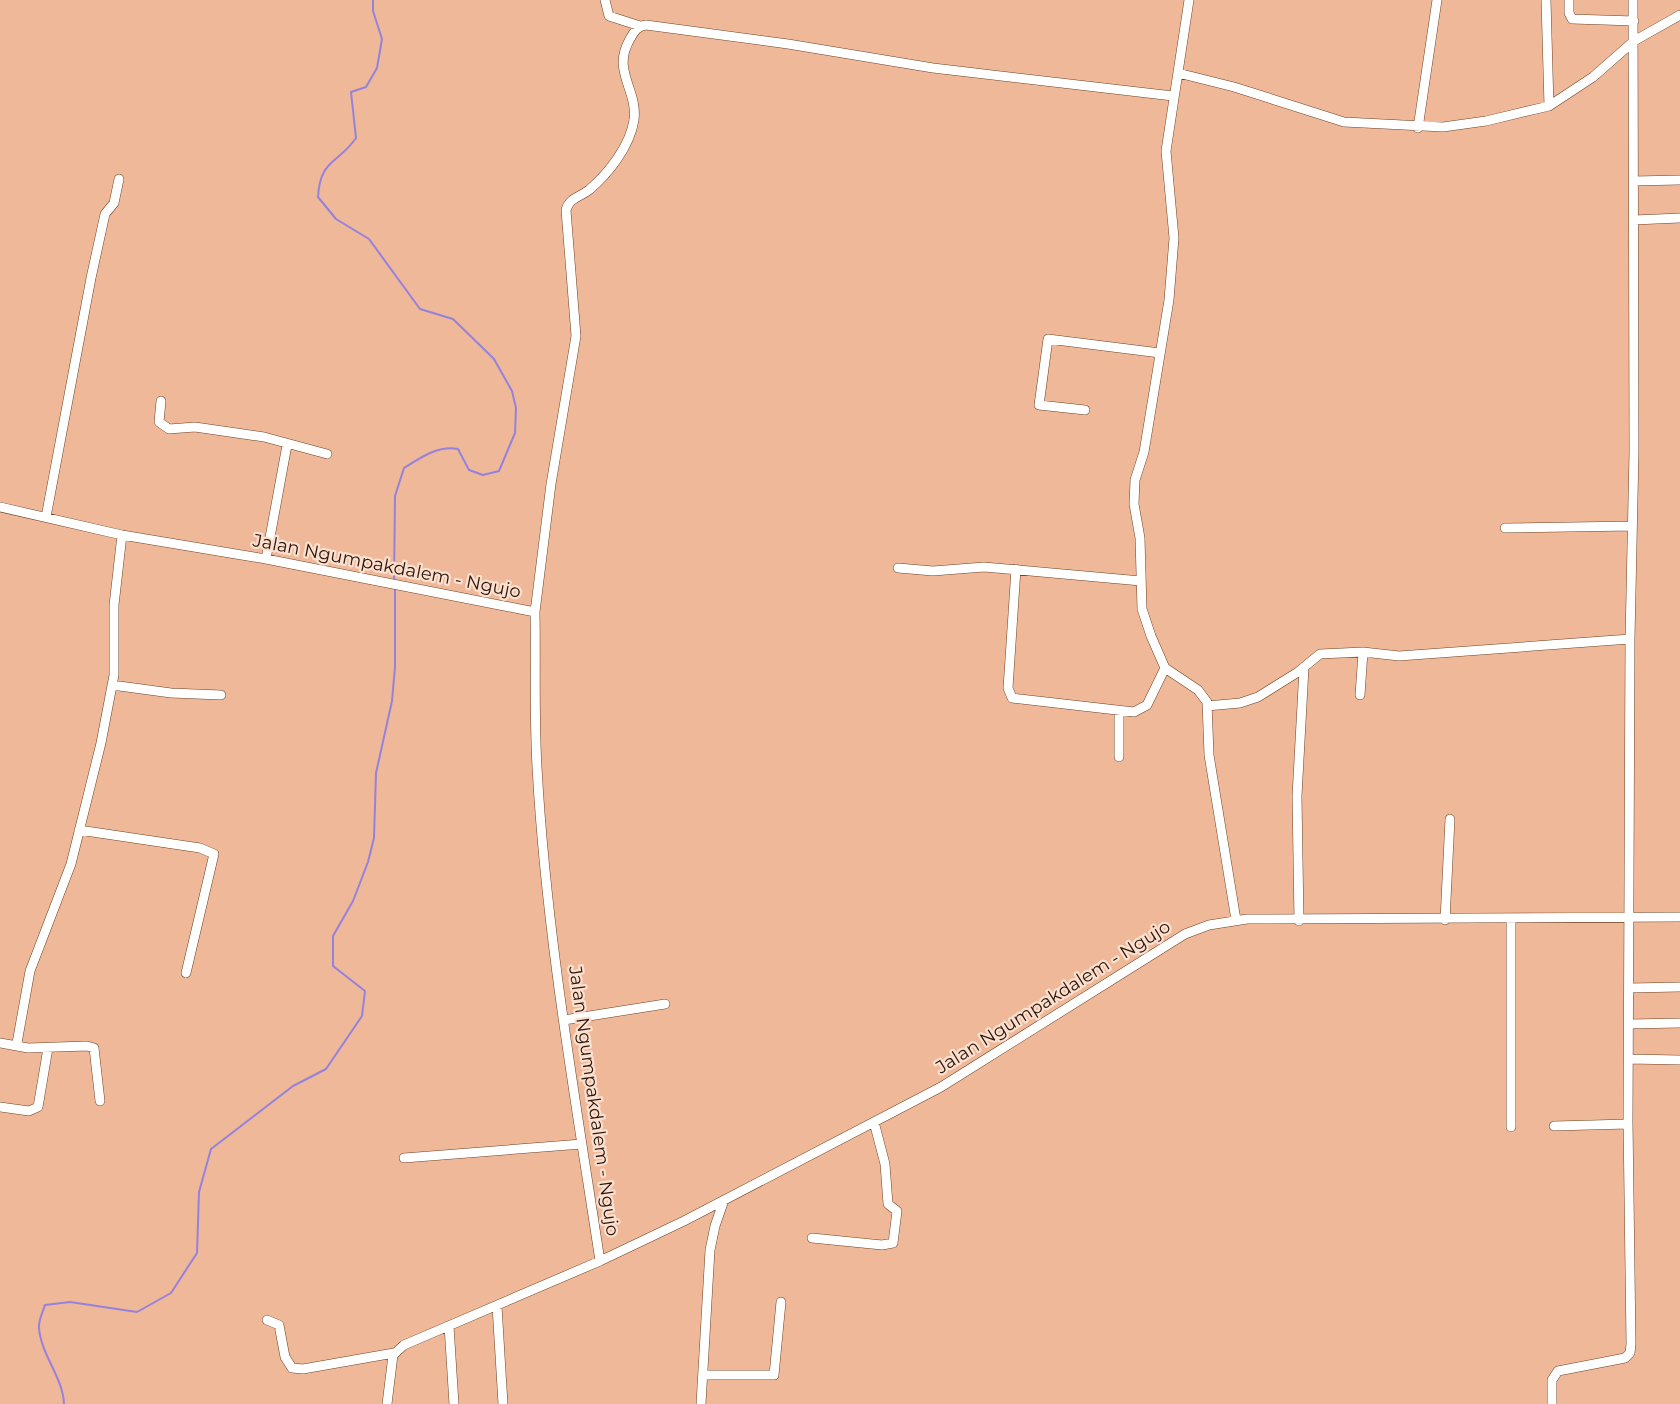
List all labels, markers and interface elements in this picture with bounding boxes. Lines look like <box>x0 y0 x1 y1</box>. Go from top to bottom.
street label: Jalan Ngumpakdalem - Ngujo <box>250 529 523 603</box>
street label: Jalan Ngumpakdalem - Ngujo <box>931 915 1174 1079</box>
street label: Jalan Ngumpakdalem - Ngujo <box>564 964 624 1237</box>

